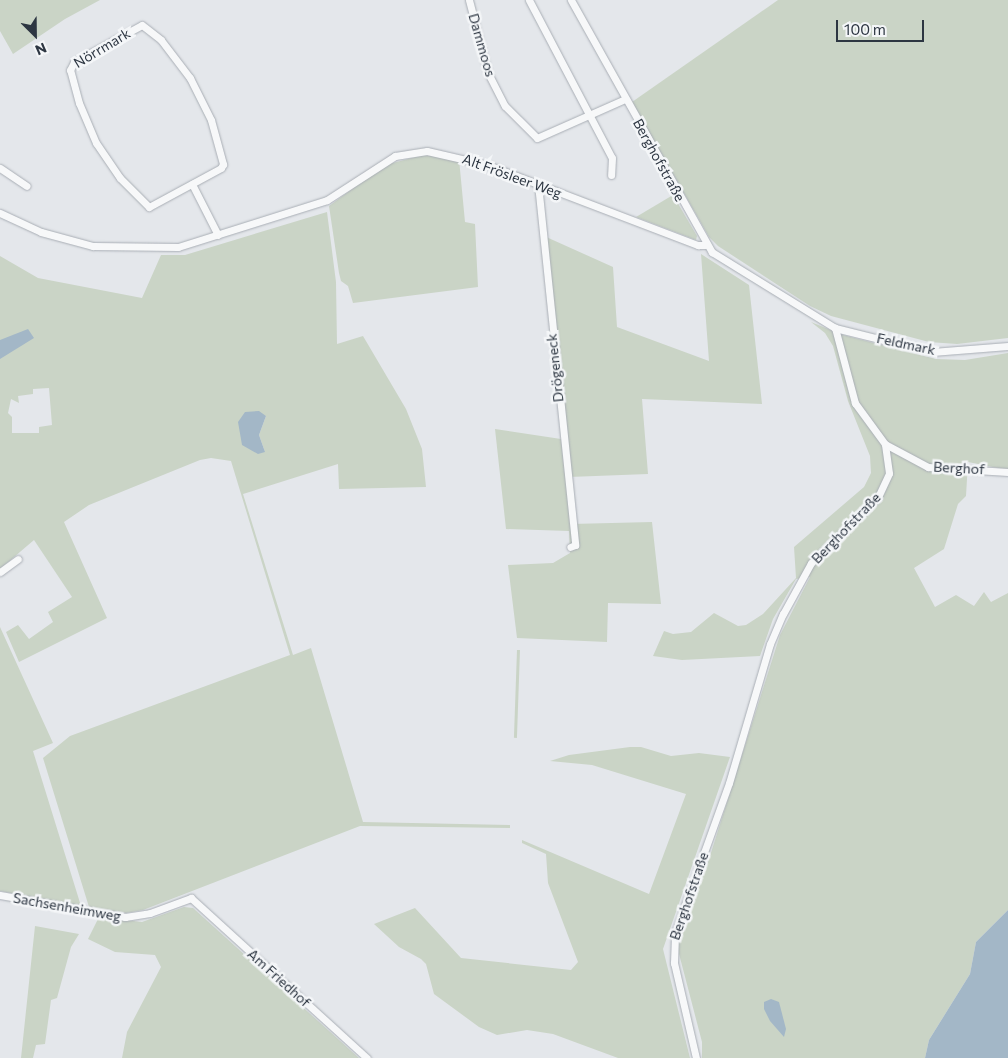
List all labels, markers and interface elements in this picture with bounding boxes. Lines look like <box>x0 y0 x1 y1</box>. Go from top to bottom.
north arrow <box>10 10 60 60</box>
scale bar <box>838 10 926 42</box>
street label: Dammoos <box>465 11 499 79</box>
text: 100 m <box>844 20 886 38</box>
street label: Nörrmark <box>71 25 133 71</box>
text: N <box>33 39 49 59</box>
street label: Berghofstraße <box>629 116 689 204</box>
street label: Alt Frösleer Weg <box>460 150 564 202</box>
street label: Feldmark <box>875 330 937 358</box>
street label: Drögeneck <box>543 333 567 403</box>
street label: Berghof <box>933 458 985 478</box>
street label: Berghofstraße <box>808 489 884 567</box>
street label: Berghofstraße <box>666 850 712 942</box>
street label: Sachsenheimweg <box>12 889 122 925</box>
street label: Am Friedhof <box>244 945 314 1011</box>

